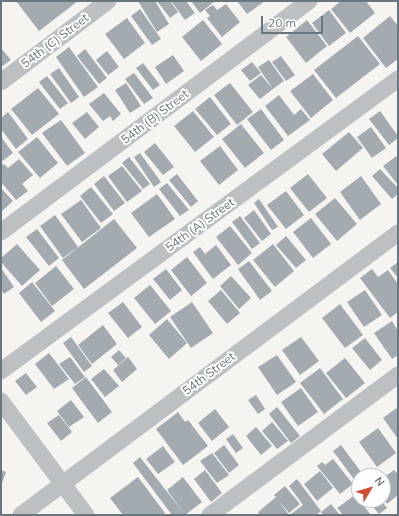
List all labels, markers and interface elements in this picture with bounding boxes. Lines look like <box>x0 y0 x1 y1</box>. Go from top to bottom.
scale bar <box>263 8 325 34</box>
street label: 54th (C) Street <box>18 11 92 71</box>
text: 20 m <box>268 15 296 30</box>
street label: 54th (B) Street <box>118 87 192 147</box>
street label: 54th (A) Street <box>163 195 237 255</box>
street label: 54th Street <box>180 350 238 398</box>
north arrow <box>351 468 391 508</box>
text: N <box>372 474 388 489</box>

